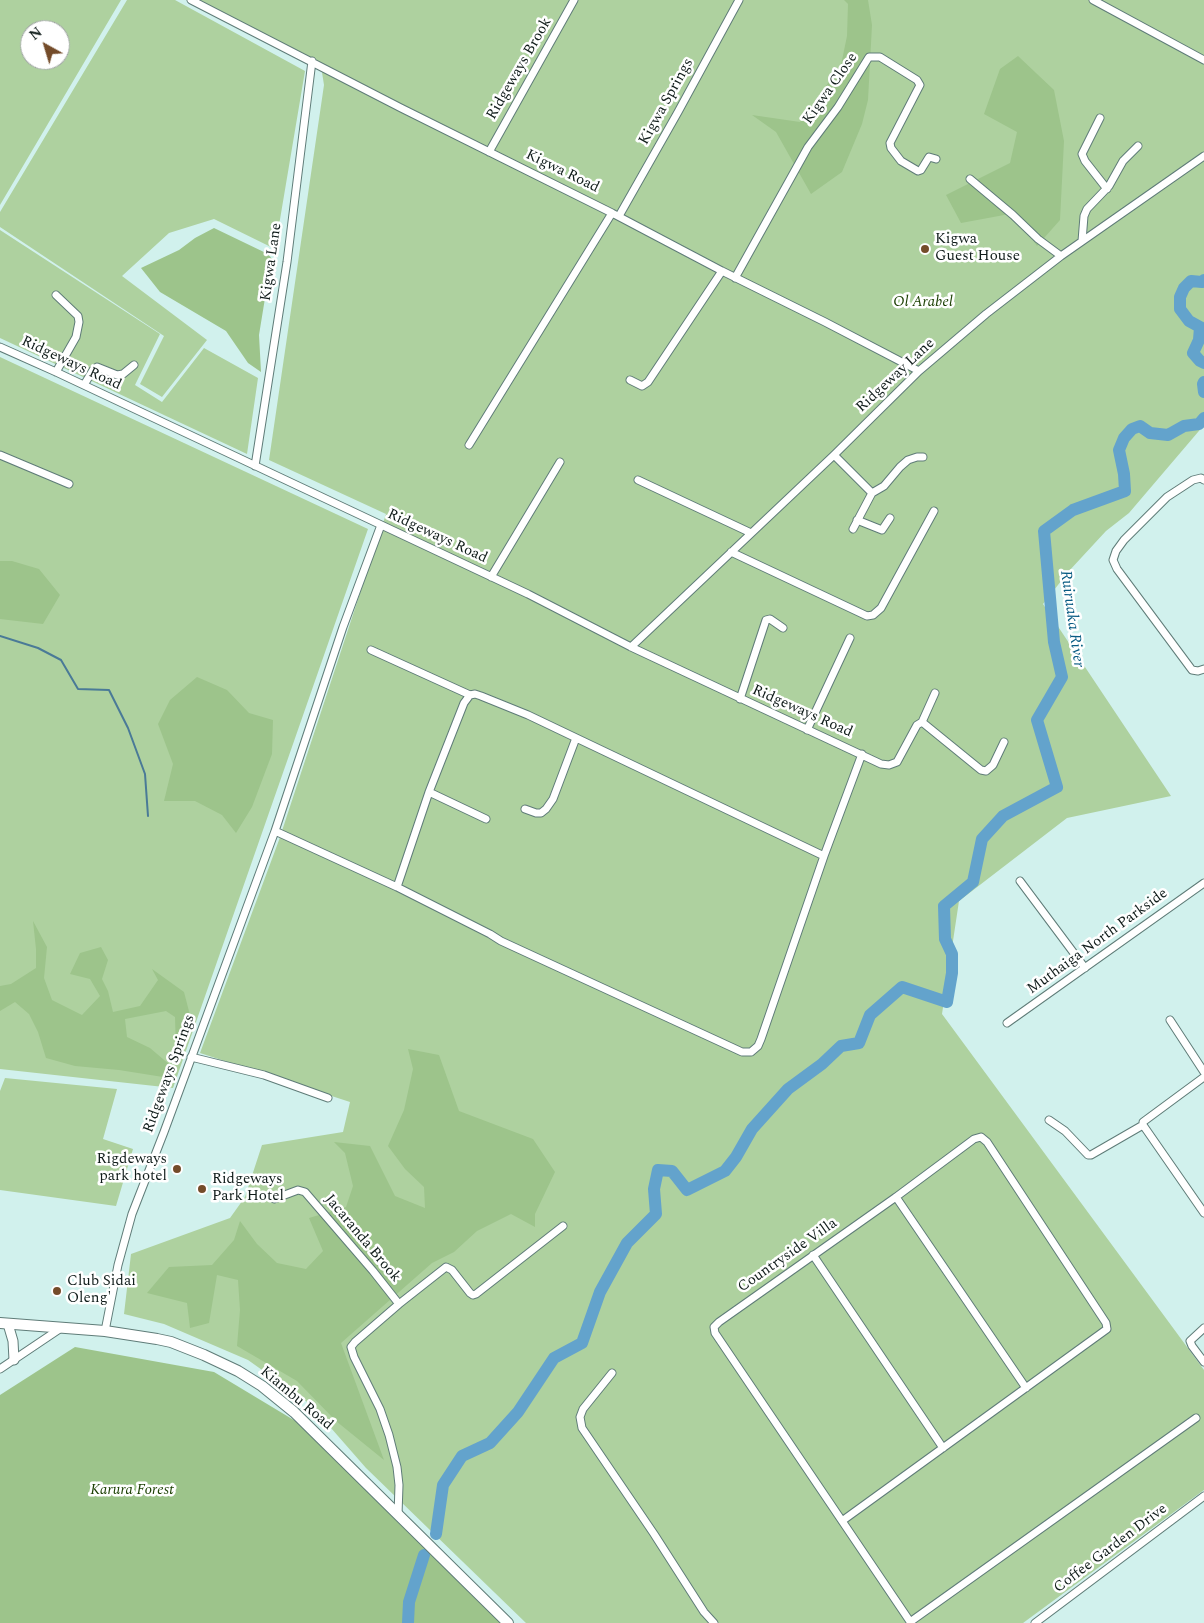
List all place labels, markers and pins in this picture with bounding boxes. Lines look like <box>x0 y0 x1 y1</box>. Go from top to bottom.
place label: Kigwa Guest House <box>935 231 1020 266</box>
marker: Kigwa Guest House <box>919 243 931 255</box>
place label: Rigdeways park hotel <box>96 1151 167 1186</box>
marker: Rigdeways park hotel <box>171 1163 183 1175</box>
place label: Ridgeways Park Hotel <box>212 1171 284 1206</box>
marker: Ridgeways Park Hotel <box>196 1183 208 1195</box>
place label: Club Sidai Oleng' <box>67 1273 136 1308</box>
marker: Club Sidai Oleng' <box>51 1285 63 1297</box>

